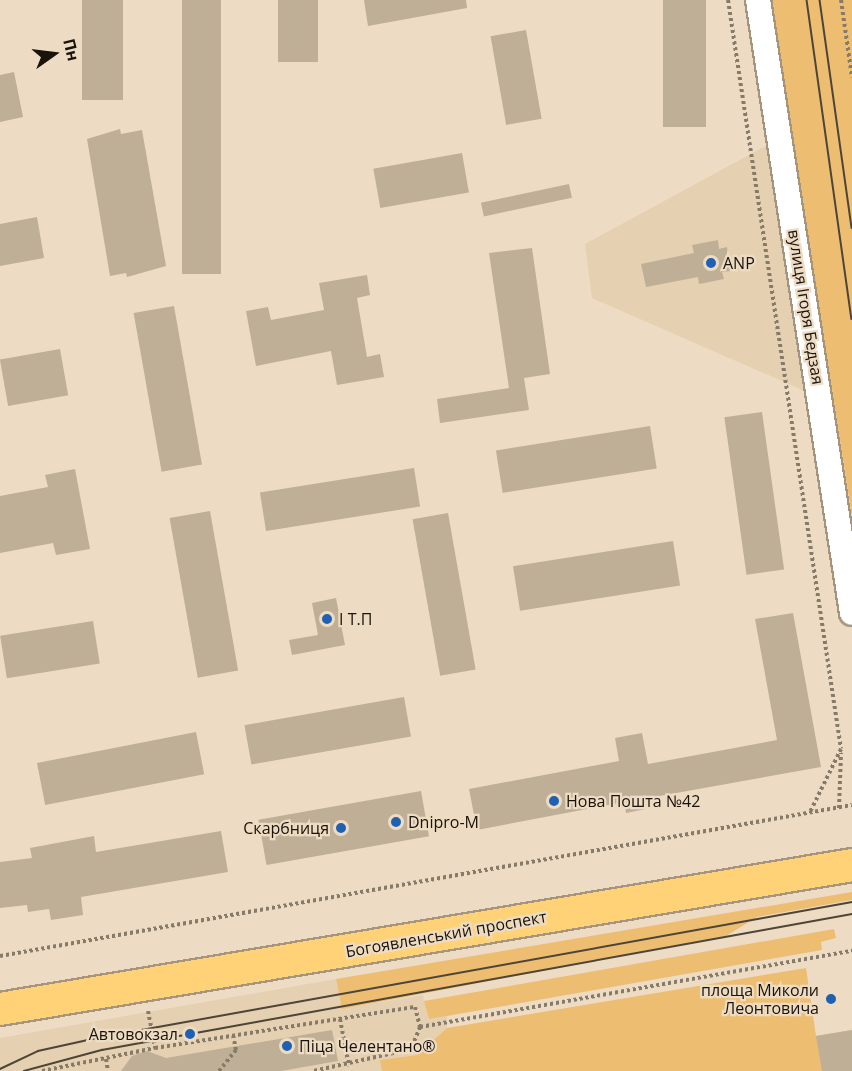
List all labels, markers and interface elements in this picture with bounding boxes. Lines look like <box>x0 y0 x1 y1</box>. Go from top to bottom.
north arrow <box>24 24 84 84</box>
text: Пн <box>58 36 85 63</box>
street label: вулиця Ігоря Бедзая <box>784 228 828 386</box>
place label: ANP <box>723 253 755 273</box>
marker: ANP <box>704 256 718 270</box>
place label: І Т.П <box>339 609 372 629</box>
marker: І Т.П <box>320 612 334 626</box>
place label: Нова Пошта №42 <box>566 791 700 811</box>
marker: Нова Пошта №42 <box>547 794 561 808</box>
place label: Dnipro-M <box>408 812 479 832</box>
marker: Dnipro-M <box>389 815 403 829</box>
place label: Скарбниця <box>243 818 329 838</box>
marker: Скарбниця <box>334 821 348 835</box>
street label: Богоявленський проспект <box>344 907 548 961</box>
place label: площа Миколи Леонтовича <box>701 980 819 1018</box>
marker: площа Миколи Леонтовича <box>824 992 838 1006</box>
place label: Автовокзал <box>89 1024 178 1044</box>
marker: Автовокзал <box>183 1027 197 1041</box>
place label: Піца Челентано® <box>299 1036 436 1056</box>
marker: Піца Челентано® <box>280 1039 294 1053</box>

